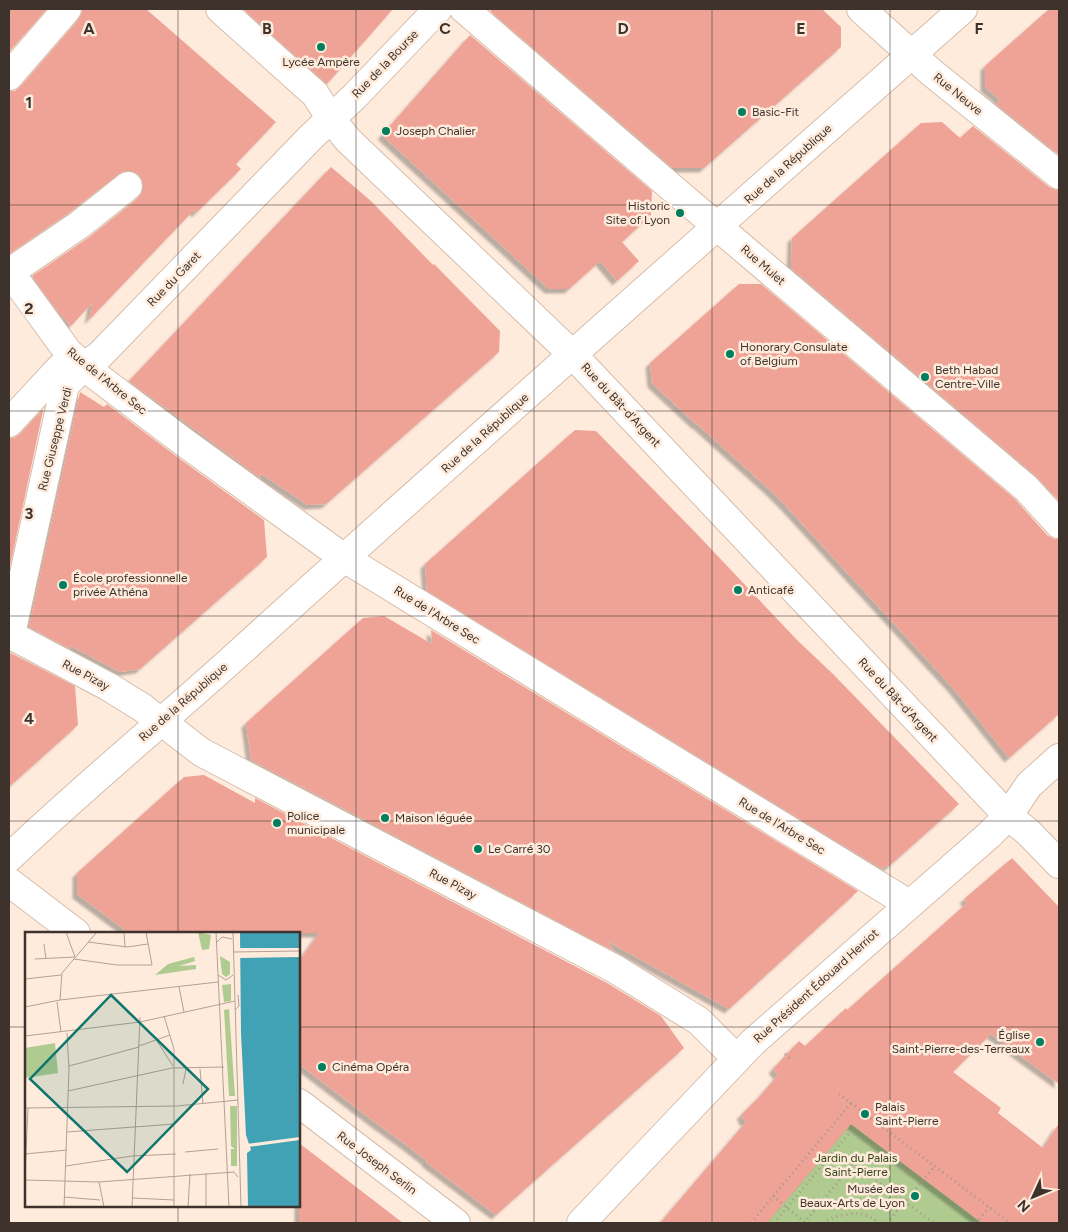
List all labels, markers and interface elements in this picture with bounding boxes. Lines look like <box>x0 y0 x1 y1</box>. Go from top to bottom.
text: A <box>83 19 95 38</box>
text: B <box>262 19 272 38</box>
text: C <box>439 19 451 38</box>
text: D <box>617 19 629 38</box>
text: E <box>796 19 806 38</box>
text: F <box>975 19 984 38</box>
street label: Rue de la Bourse <box>349 27 421 101</box>
marker: Lycée Ampère <box>315 41 327 53</box>
place label: Lycée Ampère <box>282 55 360 69</box>
street label: Rue Neuve <box>931 70 986 118</box>
text: 1 <box>26 93 32 112</box>
place label: Basic-Fit <box>752 105 800 119</box>
marker: Basic-Fit <box>736 106 748 118</box>
street label: Rue de la République <box>742 121 835 207</box>
place label: Joseph Chalier <box>396 124 476 138</box>
marker: Joseph Chalier <box>380 125 392 137</box>
place label: Historic Site of Lyon <box>605 199 671 227</box>
marker: Historic Site of Lyon <box>674 207 686 219</box>
street label: Rue Mulet <box>738 242 788 288</box>
street label: Rue du Garet <box>144 248 204 309</box>
text: 2 <box>24 299 34 318</box>
place label: Honorary Consulate of Belgium <box>740 340 848 368</box>
street label: Rue de l'Arbre Sec <box>64 345 150 418</box>
marker: Honorary Consulate of Belgium <box>724 348 736 360</box>
street label: Rue du Bât-d'Argent <box>578 360 664 450</box>
place label: Beth Habad Centre-Ville <box>935 363 1000 391</box>
marker: Beth Habad Centre-Ville <box>919 371 931 383</box>
street label: Rue Giuseppe Verdi <box>35 386 75 492</box>
street label: Rue de la République <box>439 390 532 476</box>
text: 3 <box>25 504 34 523</box>
place label: École professionnelle privée Athéna <box>73 571 188 599</box>
marker: École professionnelle privée Athéna <box>57 579 69 591</box>
street label: Rue de l'Arbre Sec <box>392 583 483 647</box>
place label: Anticafé <box>748 583 794 597</box>
marker: Anticafé <box>732 584 744 596</box>
street label: Rue du Bât-d'Argent <box>855 655 941 745</box>
street label: Rue Pizay <box>60 657 113 694</box>
street label: Rue de la République <box>136 660 230 744</box>
text: 4 <box>24 709 34 728</box>
street label: Rue de l'Arbre Sec <box>736 795 828 858</box>
place label: Police municipale <box>287 809 346 837</box>
place label: Maison léguée <box>395 811 473 825</box>
marker: Maison léguée <box>379 812 391 824</box>
marker: Police municipale <box>271 817 283 829</box>
place label: Le Carré 30 <box>488 842 551 856</box>
marker: Le Carré 30 <box>472 843 484 855</box>
street label: Rue Pizay <box>427 866 480 903</box>
street label: Rue Président Édouard Herriot <box>751 926 882 1046</box>
inset map <box>25 932 300 1207</box>
place label: Église Saint-Pierre-des-Terreaux <box>892 1028 1030 1056</box>
marker: Église Saint-Pierre-des-Terreaux <box>1034 1036 1046 1048</box>
place label: Cinéma Opéra <box>332 1060 409 1074</box>
marker: Cinéma Opéra <box>316 1061 328 1073</box>
place label: Palais Saint-Pierre <box>875 1100 939 1128</box>
marker: Palais Saint-Pierre <box>859 1108 871 1120</box>
street label: Rue Joseph Serlin <box>335 1129 420 1198</box>
park label: Jardin du Palais Saint-Pierre <box>815 1151 898 1179</box>
north arrow <box>1008 1172 1058 1222</box>
place label: Musée des Beaux-Arts de Lyon <box>800 1182 905 1210</box>
marker: Musée des Beaux-Arts de Lyon <box>909 1190 921 1202</box>
text: N <box>1014 1196 1034 1215</box>

